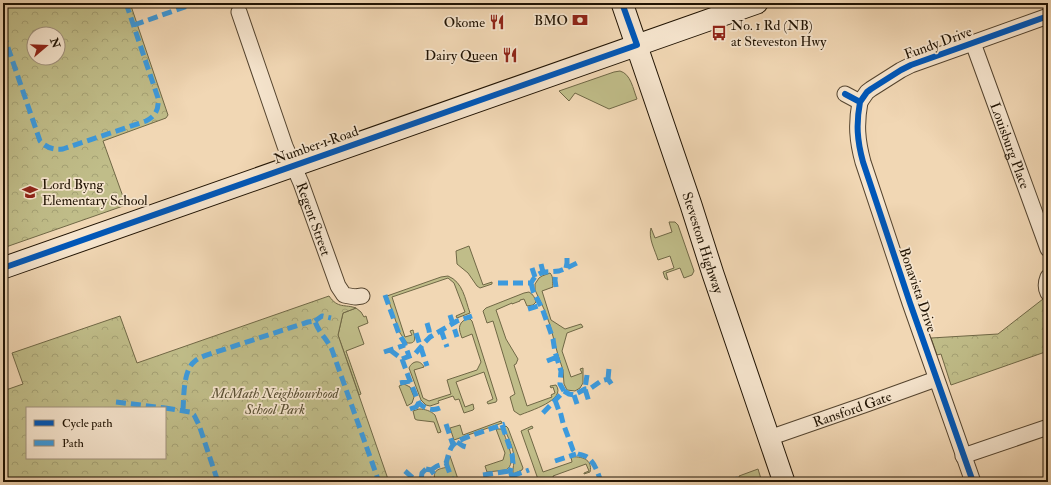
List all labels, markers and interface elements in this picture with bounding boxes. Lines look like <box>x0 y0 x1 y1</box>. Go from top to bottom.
bank icon: BMO <box>571 11 589 29</box>
place label: BMO <box>534 12 568 29</box>
restaurant icon: Okome <box>488 13 506 31</box>
place label: Okome <box>444 14 485 31</box>
place label: No. 1 Rd (NB) at Steveston Hwy <box>731 17 827 51</box>
street label: Fundy Drive <box>902 23 975 64</box>
bus stop icon: No. 1 Rd (NB) at Steveston Hwy <box>710 24 728 42</box>
north arrow <box>26 26 66 66</box>
text: N <box>47 35 63 51</box>
restaurant icon: Dairy Queen <box>501 46 519 64</box>
place label: Dairy Queen <box>425 47 498 65</box>
street label: Louisburg Place <box>987 100 1034 191</box>
street label: Number 1 Road <box>271 123 361 167</box>
place label: Lord Byng Elementary School <box>42 176 148 210</box>
street label: Regent Street <box>293 180 335 258</box>
school or university icon: Lord Byng Elementary School <box>21 183 39 201</box>
street label: Steveston Highway <box>679 190 728 297</box>
street label: Bonavista Drive <box>896 245 940 335</box>
park label: McMath Neighbourhood School Park <box>210 385 340 418</box>
street label: Ransford Gate <box>811 387 894 431</box>
legend <box>26 407 166 459</box>
text: Cycle path <box>62 416 113 431</box>
text: Path <box>62 436 85 451</box>

